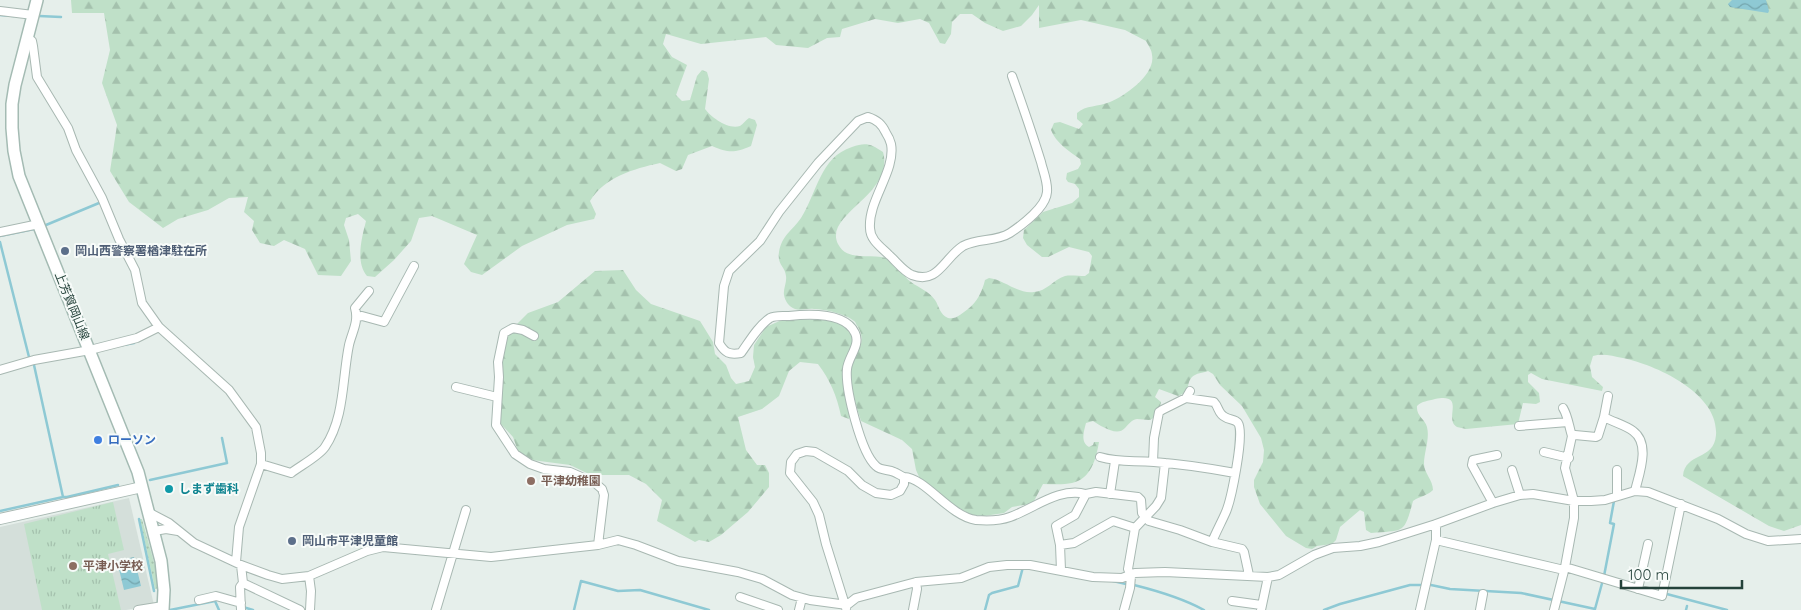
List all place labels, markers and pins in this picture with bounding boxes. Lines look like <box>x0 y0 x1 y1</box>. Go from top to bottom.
place label: 岡山西警察署楢津駐在所 <box>75 243 207 258</box>
marker: 岡山西警察署楢津駐在所 <box>59 245 71 257</box>
place label: ローソン <box>108 432 156 447</box>
marker: ローソン <box>92 434 104 446</box>
place label: 平津幼稚園 <box>541 473 601 488</box>
marker: 平津幼稚園 <box>525 475 537 487</box>
place label: しまず歯科 <box>179 481 239 496</box>
marker: しまず歯科 <box>163 483 175 495</box>
place label: 岡山市平津児童館 <box>302 533 398 548</box>
marker: 岡山市平津児童館 <box>286 535 298 547</box>
place label: 平津小学校 <box>83 558 143 573</box>
marker: 平津小学校 <box>67 560 79 572</box>

